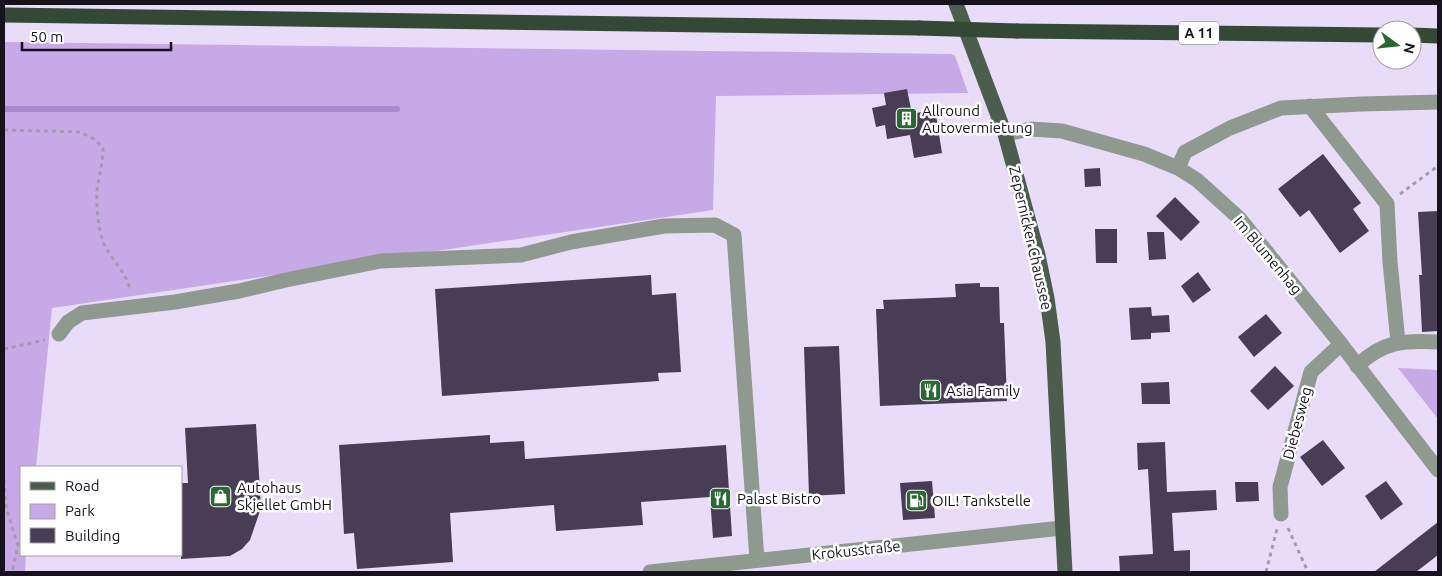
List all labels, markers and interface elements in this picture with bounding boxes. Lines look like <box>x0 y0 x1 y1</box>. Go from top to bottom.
scale bar <box>22 20 171 52</box>
north arrow <box>1372 20 1422 70</box>
road number: A 11 <box>1179 22 1219 44</box>
text: 50 m <box>30 28 63 45</box>
text: N <box>1400 41 1419 55</box>
place label: Allround Autovermietung <box>922 102 1033 136</box>
building icon: Allround Autovermietung <box>894 107 918 131</box>
street label: Zepernicker Chaussee <box>1006 164 1056 312</box>
street label: Im Blumenhag <box>1230 212 1306 298</box>
restaurant icon: Asia Family <box>918 378 942 402</box>
place label: Asia Family <box>946 382 1020 399</box>
street label: Diebesweg <box>1279 385 1315 461</box>
legend <box>20 466 182 556</box>
text: Road <box>65 477 100 494</box>
place label: Autohaus Skjellet GmbH <box>237 479 332 513</box>
shop icon: Autohaus Skjellet GmbH <box>209 484 233 508</box>
restaurant icon: Palast Bistro <box>709 486 733 510</box>
fuel station icon: OIL! Tankstelle <box>904 488 928 512</box>
place label: Palast Bistro <box>737 490 821 507</box>
place label: OIL! Tankstelle <box>932 492 1031 509</box>
text: Park <box>65 502 95 519</box>
text: Building <box>65 527 120 544</box>
street label: Krokusstraße <box>811 537 901 563</box>

